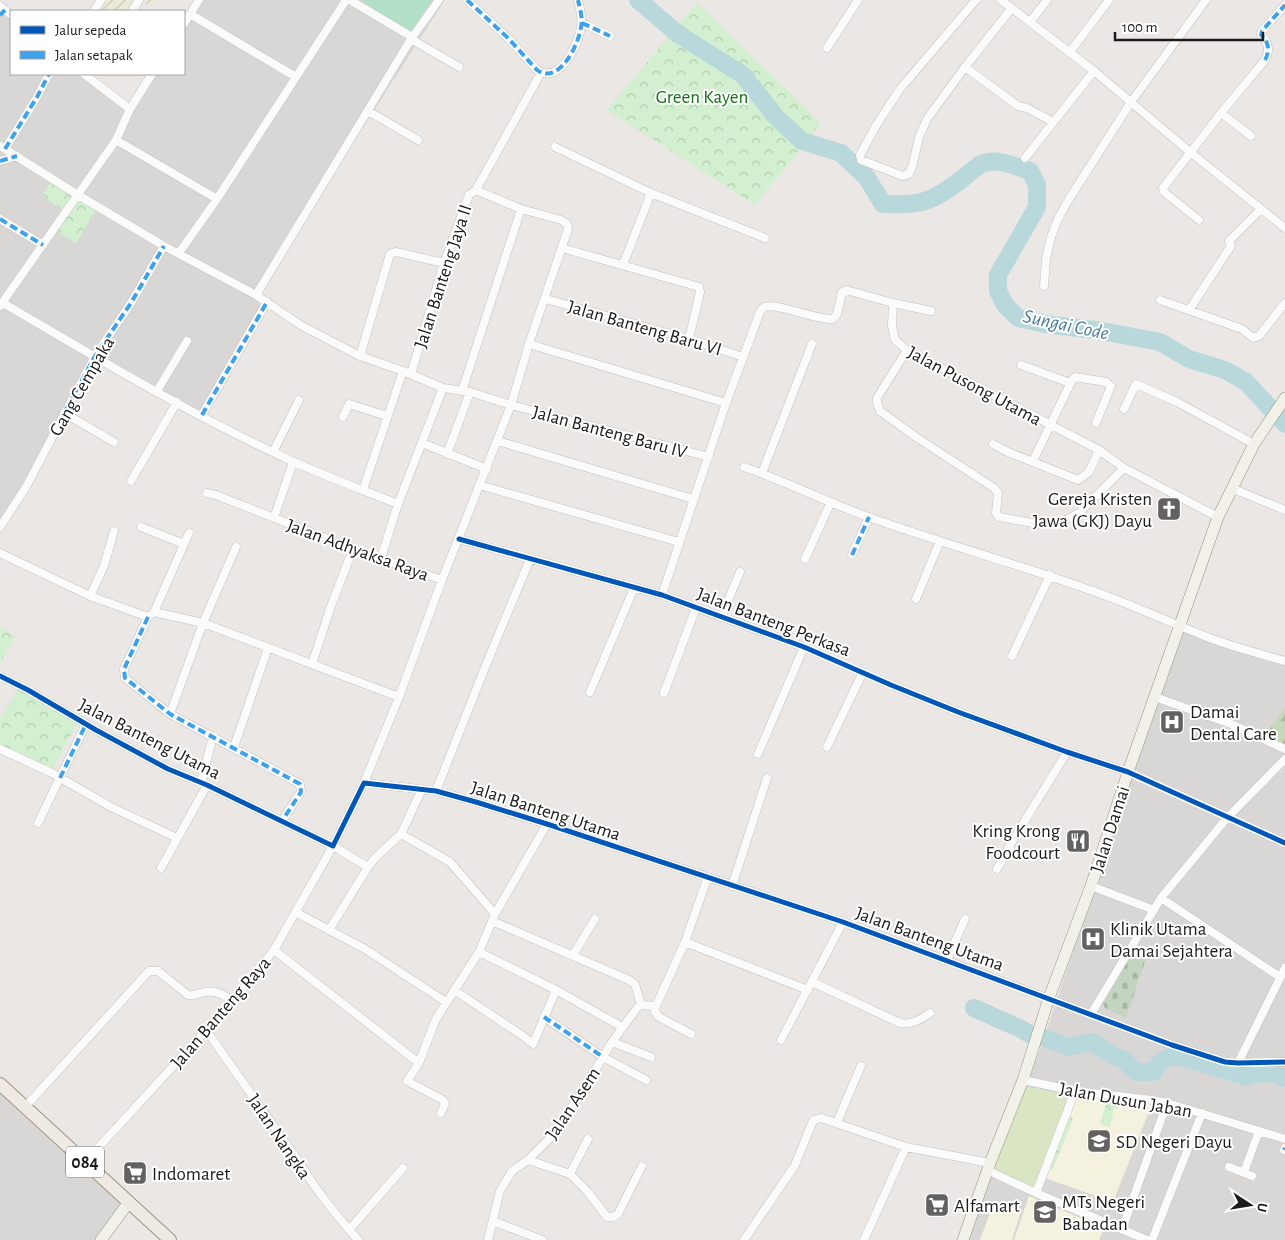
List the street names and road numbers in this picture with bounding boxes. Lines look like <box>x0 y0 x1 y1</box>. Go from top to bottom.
street label: Jalan Banteng Jaya II <box>411 202 476 351</box>
street label: Jalan Banteng Baru VI <box>565 297 724 360</box>
street label: Gang Cempaka <box>46 334 118 440</box>
street label: Jalan Pusong Utama <box>904 343 1045 430</box>
street label: Jalan Banteng Baru IV <box>530 403 689 462</box>
street label: Jalan Adhyaksa Raya <box>284 516 431 585</box>
street label: Jalan Banteng Perkasa <box>694 584 853 661</box>
street label: Jalan Banteng Utama <box>75 695 223 783</box>
street label: Jalan Banteng Utama <box>468 778 623 845</box>
street label: Jalan Damai <box>1087 784 1133 875</box>
street label: Jalan Banteng Utama <box>853 904 1006 975</box>
street label: Jalan Banteng Raya <box>168 953 275 1072</box>
street label: Jalan Asem <box>542 1064 604 1143</box>
street label: Jalan Dusun Jaban <box>1058 1079 1194 1122</box>
street label: Jalan Nangka <box>244 1091 314 1183</box>
road number: 084 <box>66 1146 104 1178</box>

